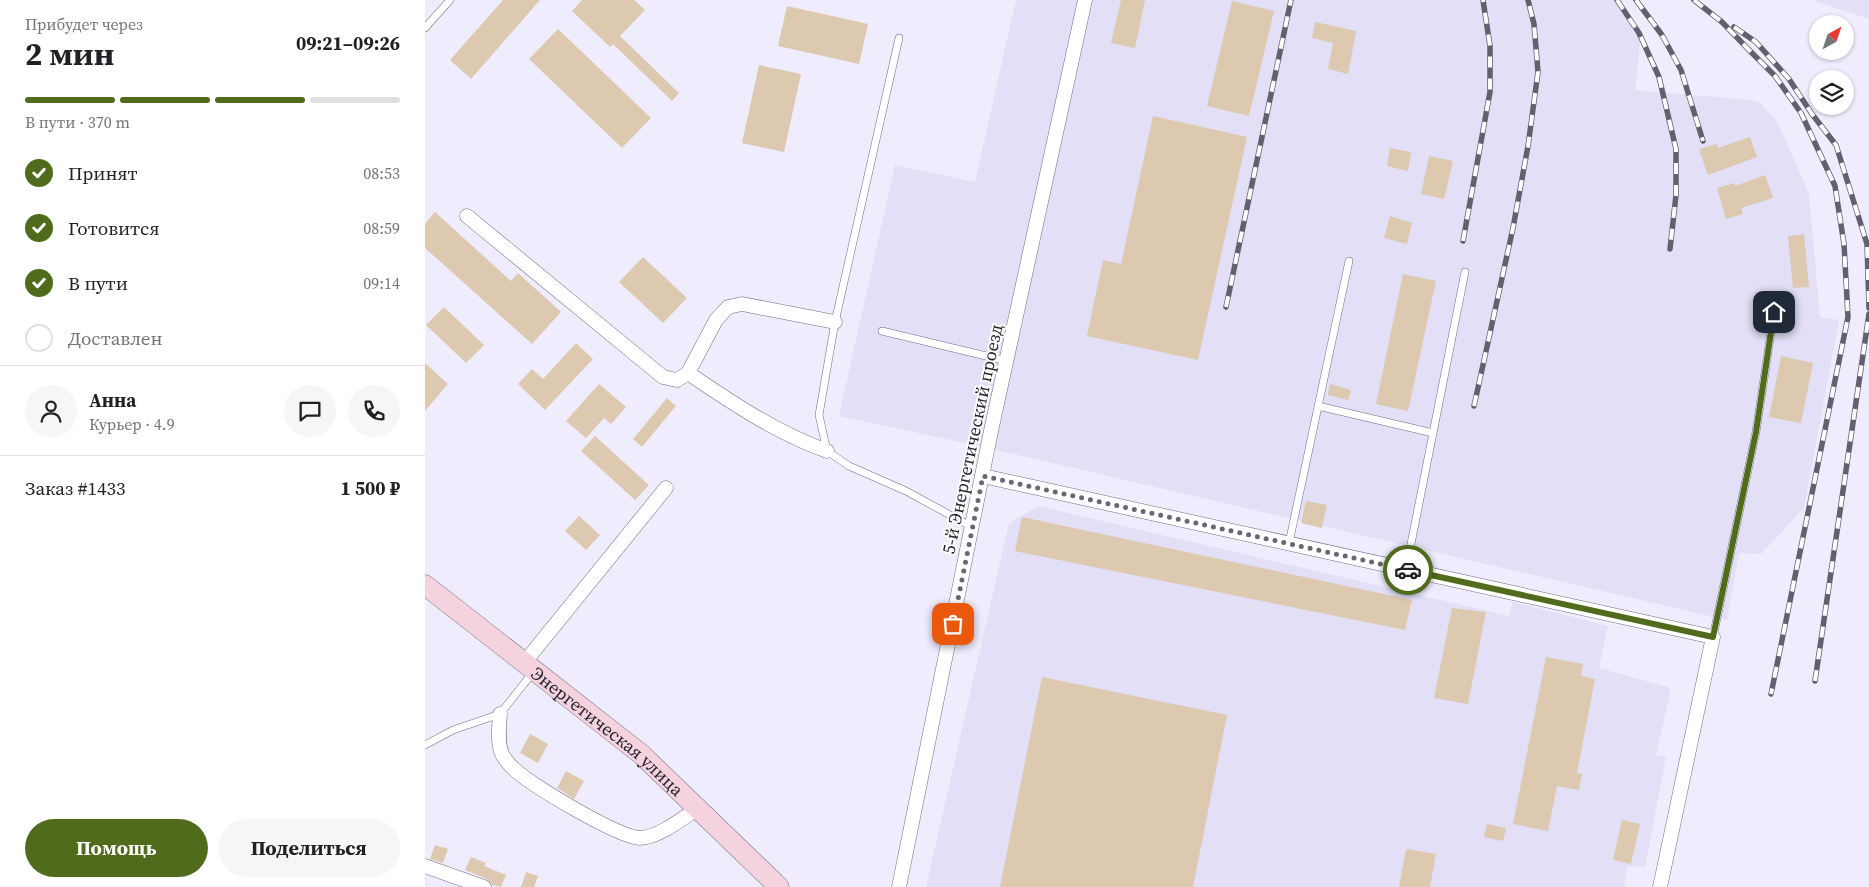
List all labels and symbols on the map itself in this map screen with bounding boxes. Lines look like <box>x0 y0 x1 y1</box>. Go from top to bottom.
north arrow <box>1809 15 1854 60</box>
pin <box>1753 291 1795 333</box>
street label: 5-й Энергетический проезд <box>935 322 1009 556</box>
courier <box>1383 545 1433 595</box>
pin <box>932 603 974 645</box>
street label: Энергетическая улица <box>526 660 690 802</box>

